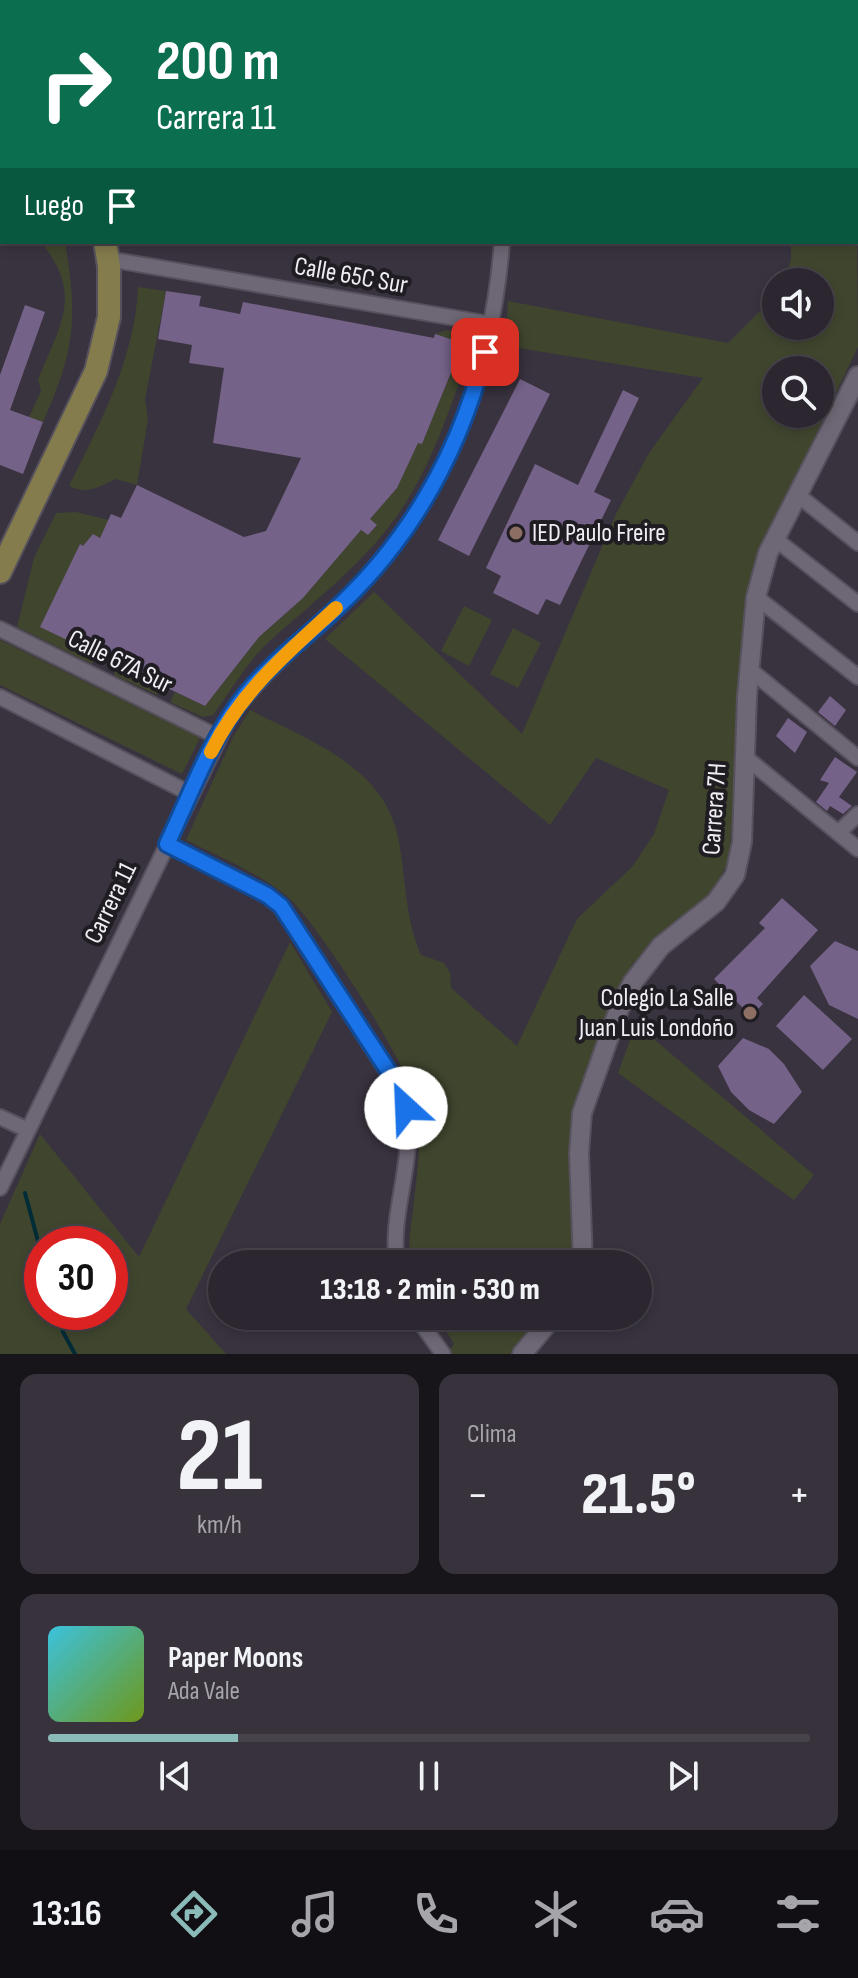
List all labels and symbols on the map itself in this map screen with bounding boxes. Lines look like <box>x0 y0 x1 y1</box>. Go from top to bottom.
street label: Calle 65C Sur <box>292 251 411 301</box>
pin <box>451 318 519 386</box>
place label: IED Paulo Freire <box>532 518 666 549</box>
marker: IED Paulo Freire <box>507 524 525 542</box>
street label: Calle 67A Sur <box>63 623 178 701</box>
street label: Carrera 7H <box>696 762 734 856</box>
street label: Carrera 11 <box>78 857 144 949</box>
place label: Colegio La Salle Juan Luis Londoño <box>578 983 734 1044</box>
marker: Colegio La Salle Juan Luis Londoño <box>741 1004 759 1022</box>
position arrow <box>364 1066 448 1150</box>
speed limit sign: 30 <box>24 1226 128 1330</box>

